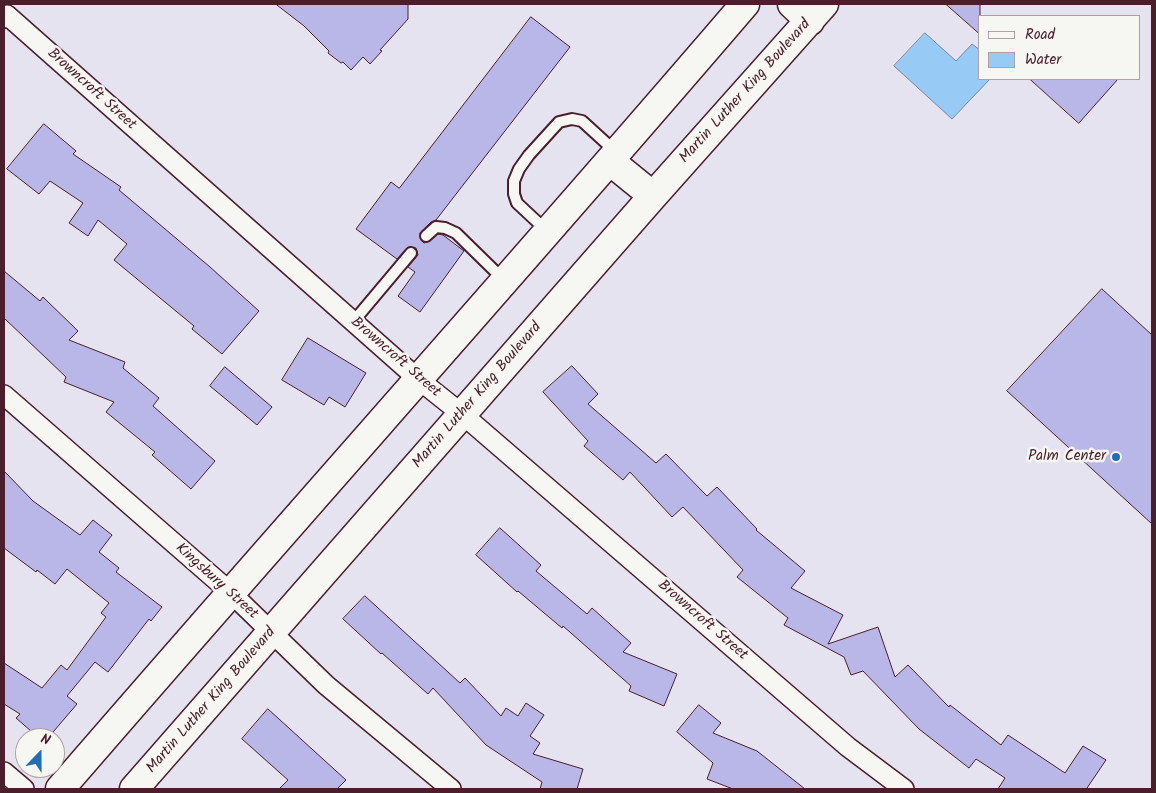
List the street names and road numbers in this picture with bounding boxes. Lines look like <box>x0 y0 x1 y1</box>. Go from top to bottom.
street label: Martin Luther King Boulevard <box>677 16 815 168</box>
street label: Browncroft Street <box>43 45 139 135</box>
street label: Browncroft Street <box>346 314 444 402</box>
street label: Martin Luther King Boulevard <box>410 319 546 473</box>
street label: Kingsbury Street <box>171 540 261 624</box>
street label: Browncroft Street <box>653 577 751 665</box>
street label: Martin Luther King Boulevard <box>144 624 280 778</box>

